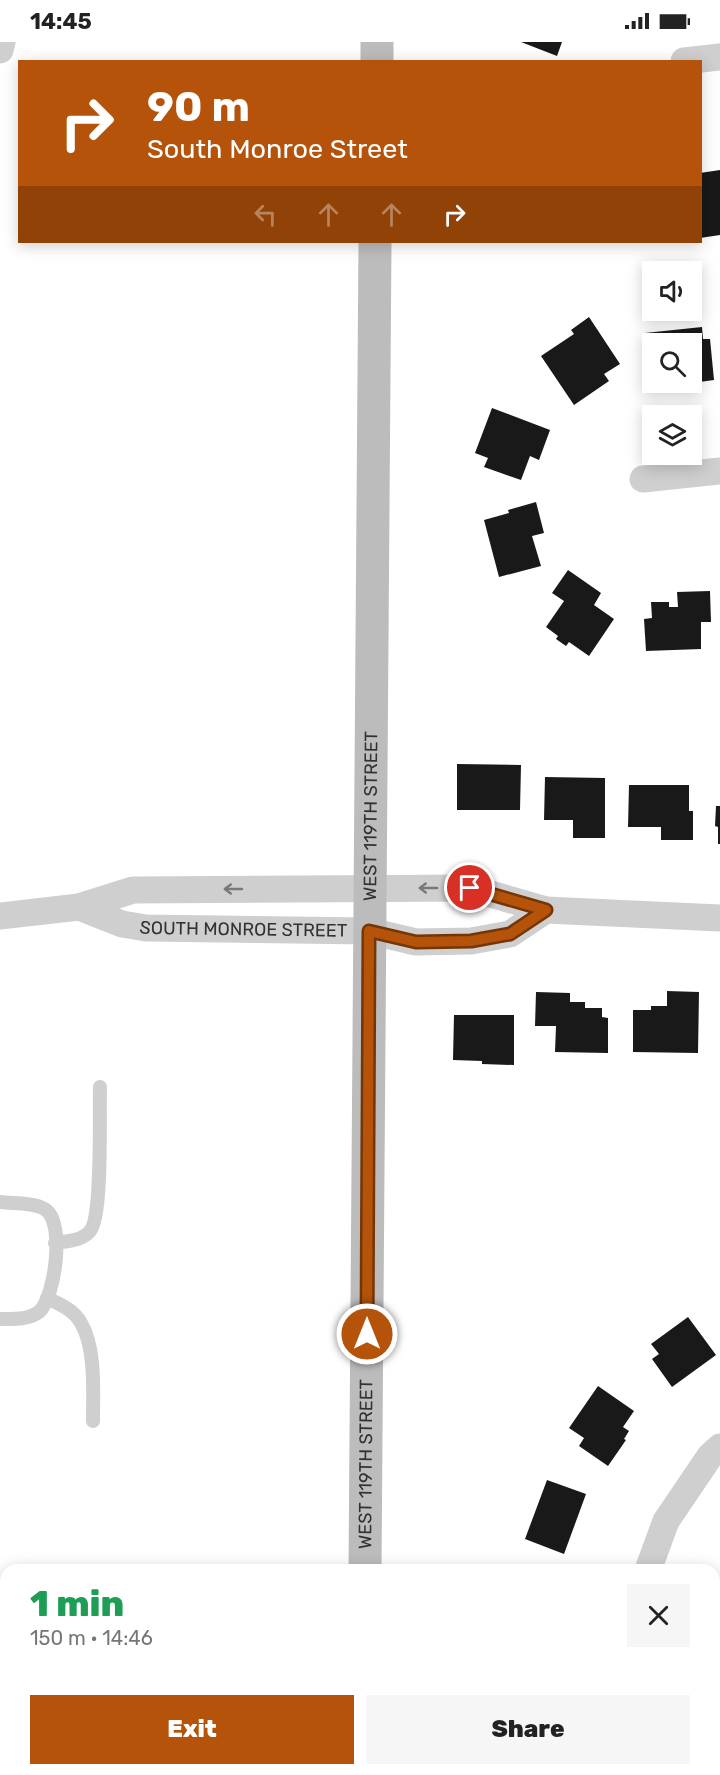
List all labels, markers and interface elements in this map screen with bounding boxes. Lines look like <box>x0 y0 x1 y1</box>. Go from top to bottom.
text: 14:45 <box>30 8 92 35</box>
text: 90 m <box>147 82 250 132</box>
icon: right <box>48 84 126 162</box>
text: South Monroe Street <box>147 133 408 165</box>
icon: left <box>249 198 282 231</box>
icon: ahead <box>312 198 345 231</box>
icon: ahead <box>375 198 408 231</box>
icon: right <box>438 198 471 231</box>
map controls <box>642 261 702 465</box>
button: sound <box>642 261 702 321</box>
button: search <box>642 333 702 393</box>
button: layers <box>642 405 702 465</box>
street label: WEST 119TH STREET <box>359 731 382 901</box>
pin <box>444 862 495 913</box>
icon: arrive <box>453 871 486 904</box>
one-way arrow <box>418 882 438 894</box>
one-way arrow <box>223 883 243 895</box>
street label: SOUTH MONROE STREET <box>138 916 347 942</box>
position arrow <box>335 1302 399 1366</box>
street label: WEST 119TH STREET <box>354 1379 377 1549</box>
text: 1 min <box>30 1582 124 1625</box>
button: close <box>627 1584 690 1647</box>
text: 150 m · 14:46 <box>30 1626 153 1650</box>
button: Exit <box>30 1695 354 1764</box>
button: Share <box>366 1695 690 1764</box>

